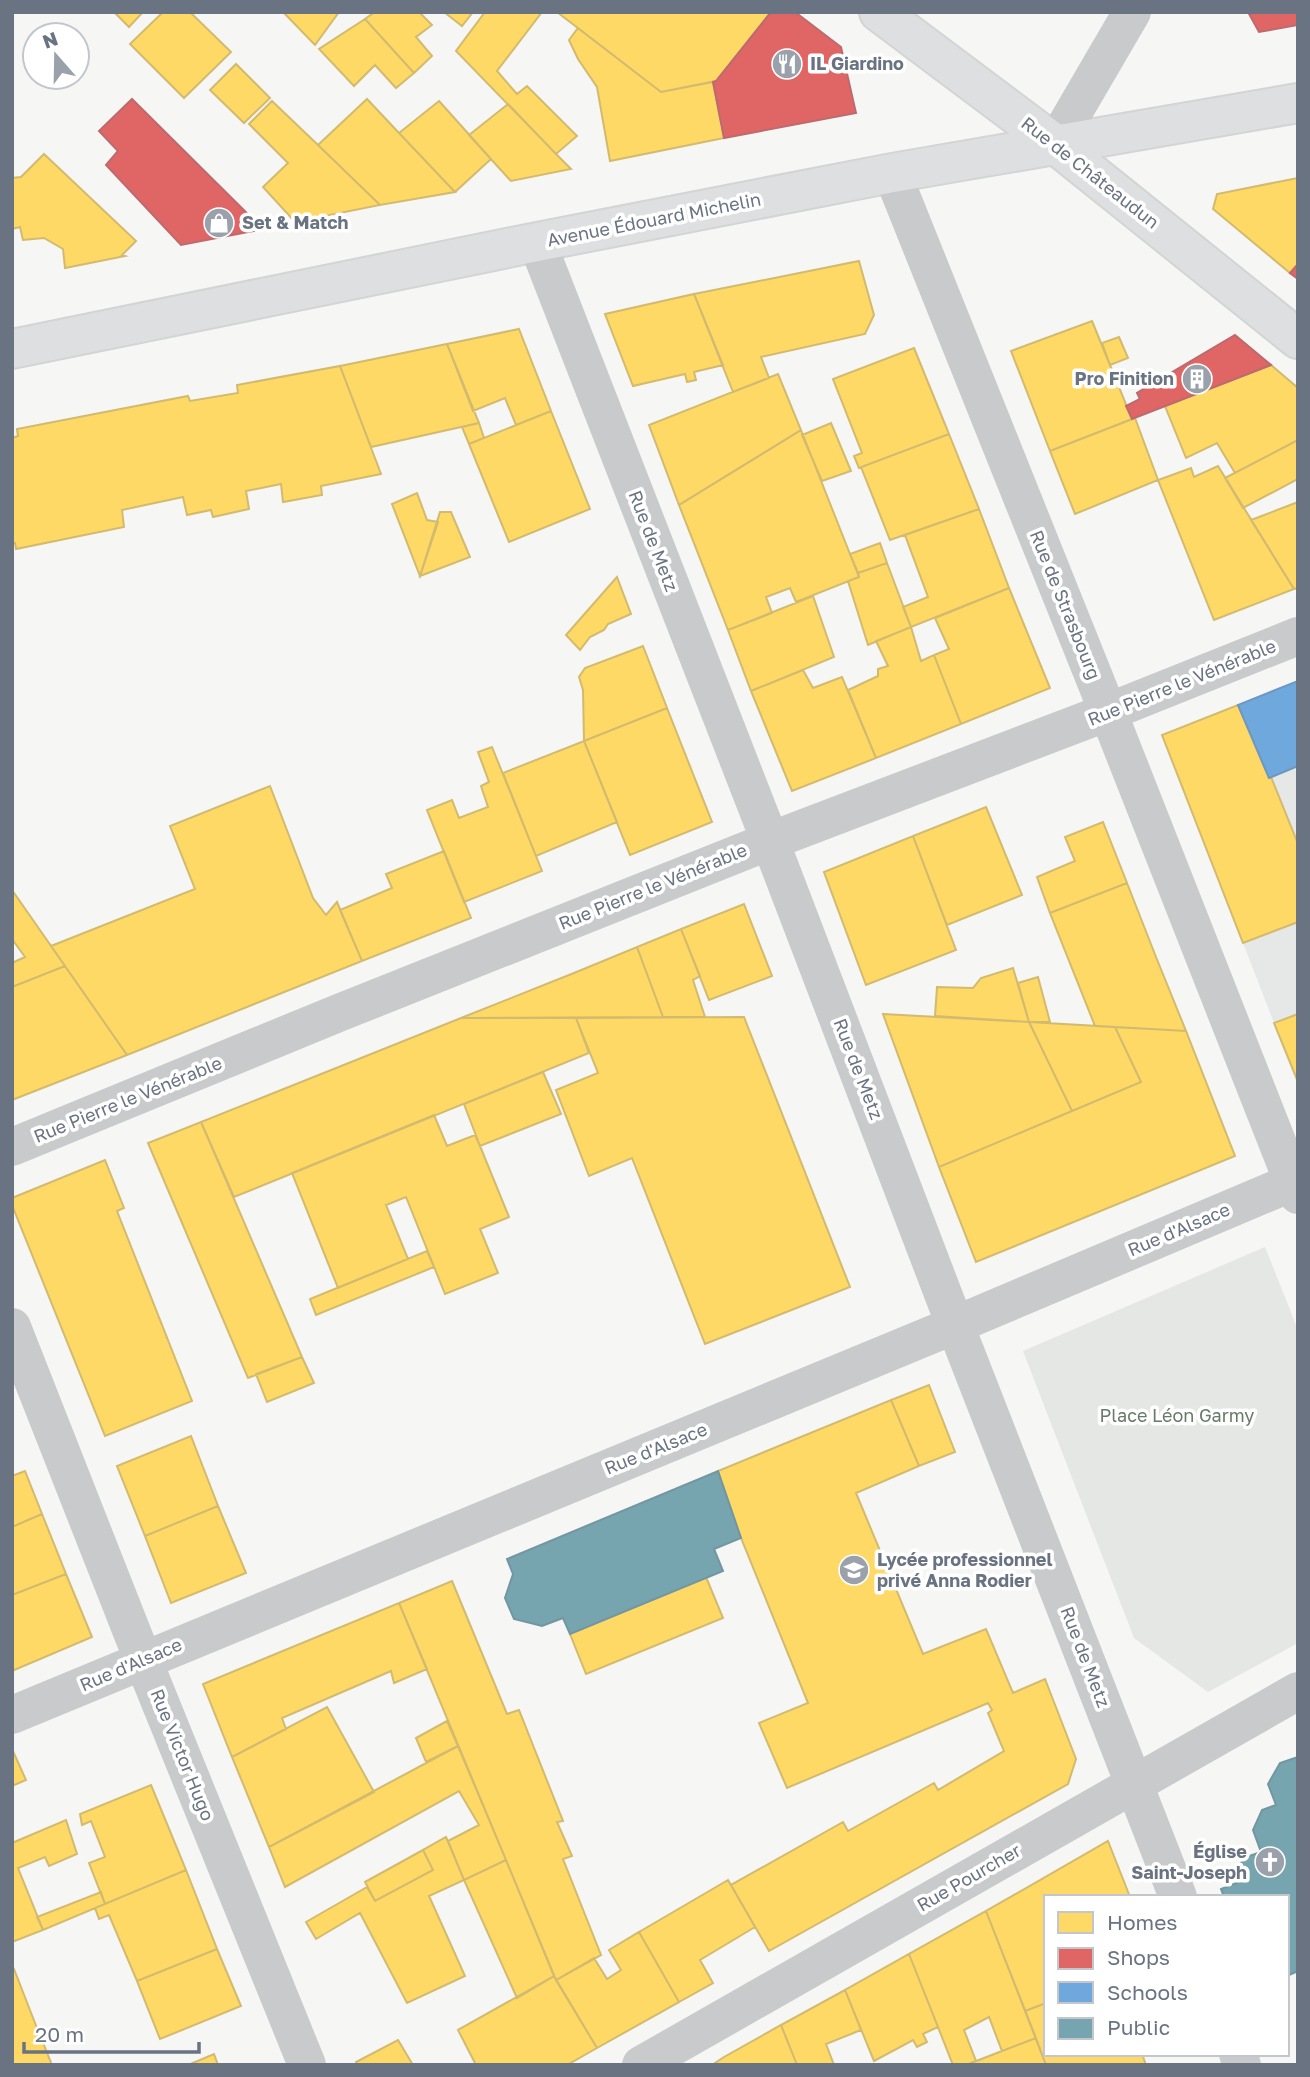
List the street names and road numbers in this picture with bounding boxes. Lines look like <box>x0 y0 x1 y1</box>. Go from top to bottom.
street label: Rue de Châteaudun <box>1017 112 1164 233</box>
street label: Avenue Édouard Michelin <box>545 187 763 251</box>
street label: Rue de Metz <box>625 487 683 594</box>
street label: Rue de Strasbourg <box>1026 527 1106 683</box>
street label: Rue Pierre le Vénérable <box>1084 634 1279 730</box>
street label: Rue Pierre le Vénérable <box>555 838 750 934</box>
street label: Rue de Metz <box>830 1015 888 1122</box>
street label: Rue Pierre le Vénérable <box>30 1051 225 1147</box>
street label: Rue d'Alsace <box>1124 1198 1233 1260</box>
street label: Rue d'Alsace <box>601 1418 710 1479</box>
street label: Rue de Metz <box>1057 1603 1115 1710</box>
street label: Rue d'Alsace <box>76 1633 185 1695</box>
street label: Rue Victor Hugo <box>146 1685 219 1824</box>
street label: Rue Pourcher <box>913 1839 1024 1916</box>

